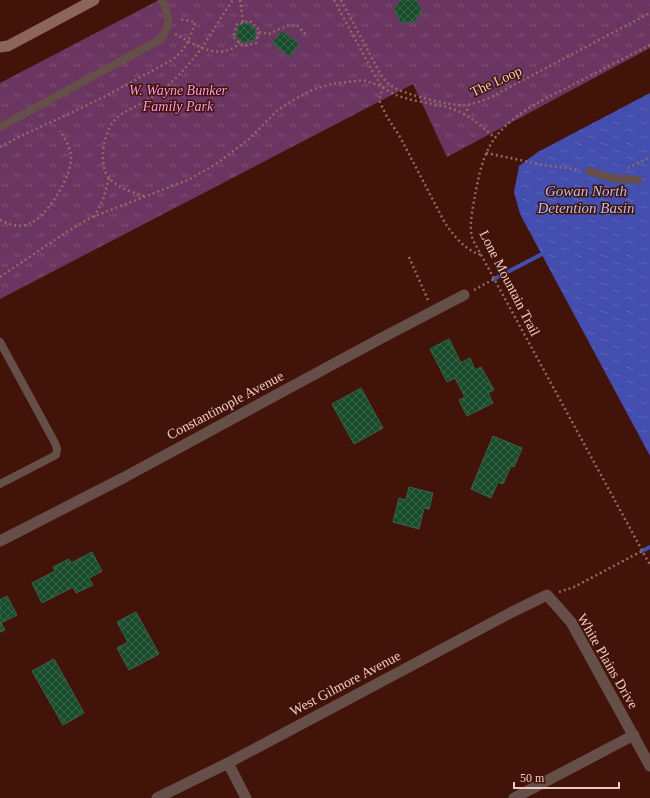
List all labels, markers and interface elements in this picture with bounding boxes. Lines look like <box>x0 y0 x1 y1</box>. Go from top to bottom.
street label: The Loop <box>468 63 524 100</box>
park label: W. Wayne Bunker Family Park <box>129 83 228 114</box>
water label: Gowan North Detention Basin <box>536 183 635 216</box>
street label: Lone Mountain Trail <box>476 228 543 339</box>
street label: Constantinople Avenue <box>164 368 286 443</box>
street label: White Plains Drive <box>574 611 641 711</box>
street label: West Gilmore Avenue <box>287 648 403 719</box>
scale bar <box>514 764 619 790</box>
text: 50 m <box>520 771 545 785</box>

